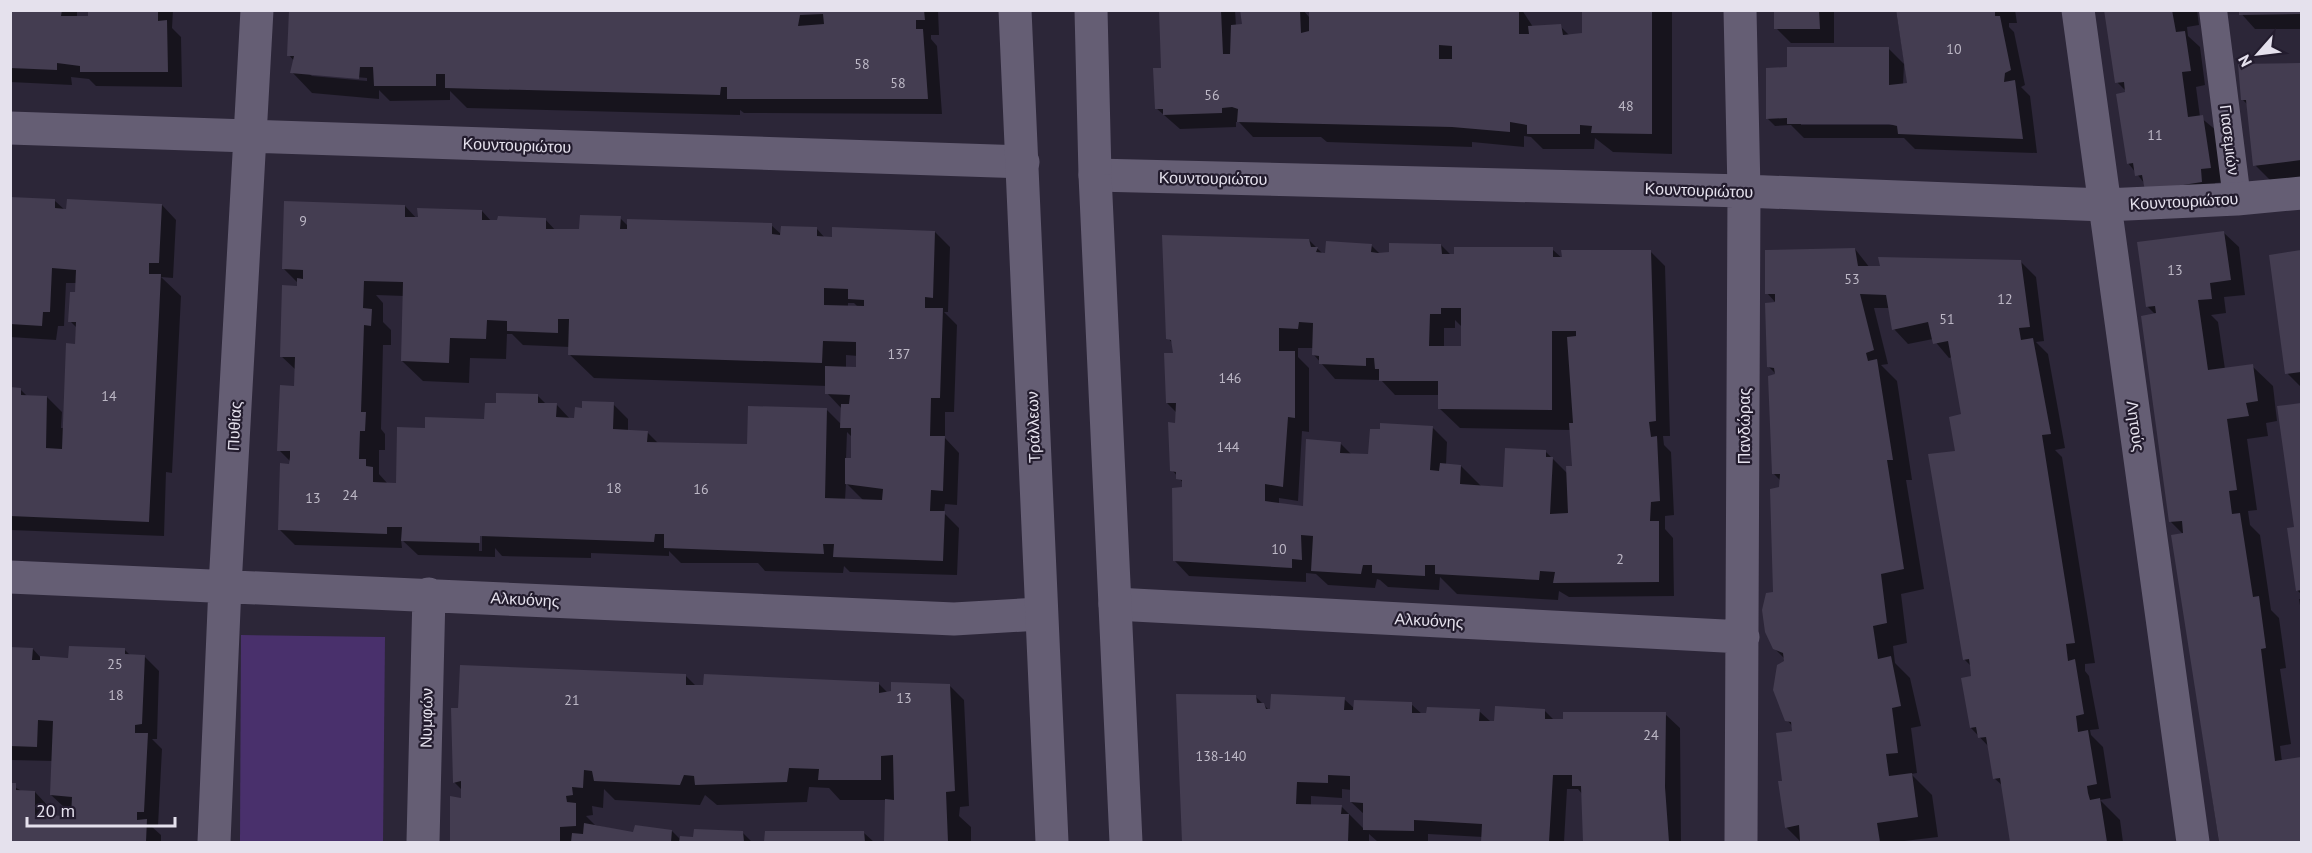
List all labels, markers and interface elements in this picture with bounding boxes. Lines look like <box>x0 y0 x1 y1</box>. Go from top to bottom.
north arrow <box>2228 24 2288 84</box>
house number: 10 <box>1946 40 1962 58</box>
text: N <box>2233 52 2256 70</box>
house number: 58 <box>854 55 870 73</box>
house number: 58 <box>890 74 906 92</box>
house number: 56 <box>1204 86 1220 104</box>
house number: 48 <box>1618 97 1634 115</box>
street label: Γιασεμιών <box>2216 104 2244 176</box>
house number: 11 <box>2147 126 2163 144</box>
street label: Κουντουριώτου <box>462 133 572 157</box>
street label: Κουντουριώτου <box>1159 167 1267 189</box>
street label: Κουντουριώτου <box>1644 178 1754 202</box>
street label: Κουντουριώτου <box>2129 188 2239 214</box>
house number: 9 <box>299 212 307 230</box>
house number: 13 <box>2167 261 2183 279</box>
house number: 53 <box>1844 270 1860 288</box>
house number: 12 <box>1997 290 2013 308</box>
house number: 51 <box>1939 310 1955 328</box>
house number: 137 <box>888 345 910 363</box>
house number: 146 <box>1219 369 1241 387</box>
house number: 14 <box>101 387 117 405</box>
street label: Πανδώρας <box>1734 388 1754 464</box>
street label: Τράλλεων <box>1022 391 1044 463</box>
street label: Λητούς <box>2123 399 2149 453</box>
street label: Πυθίας <box>223 400 245 451</box>
house number: 144 <box>1217 438 1240 456</box>
house number: 18 <box>606 479 622 497</box>
house number: 16 <box>693 480 709 498</box>
house number: 24 <box>342 486 358 504</box>
house number: 13 <box>305 489 321 507</box>
house number: 10 <box>1271 540 1287 558</box>
house number: 2 <box>1616 550 1624 568</box>
street label: Αλκυόνης <box>490 587 560 611</box>
street label: Αλκυόνης <box>1394 608 1464 632</box>
house number: 25 <box>107 655 123 673</box>
house number: 18 <box>108 686 124 704</box>
street label: Νυμφών <box>415 688 437 748</box>
house number: 13 <box>896 689 912 707</box>
house number: 21 <box>564 691 580 709</box>
house number: 24 <box>1643 726 1659 744</box>
house number: 138-140 <box>1196 747 1247 765</box>
scale bar <box>27 790 176 828</box>
text: 20 m <box>36 799 75 822</box>

